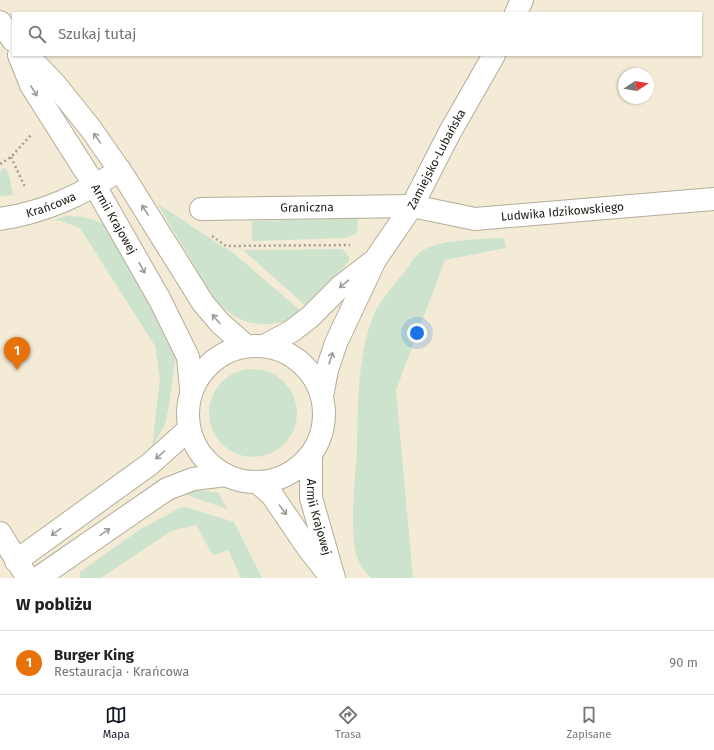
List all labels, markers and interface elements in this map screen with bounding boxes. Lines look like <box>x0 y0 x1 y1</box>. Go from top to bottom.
search box <box>12 12 702 56</box>
icon: search <box>26 23 48 45</box>
text: Szukaj tutaj <box>58 25 136 43</box>
north arrow <box>618 68 654 104</box>
one-way arrow <box>30 85 38 96</box>
street label: Zamiejsko-Lubańska <box>405 107 469 212</box>
one-way arrow <box>93 133 101 144</box>
street label: Armii Krajowej <box>88 182 139 257</box>
street label: Krańcowa <box>24 189 78 220</box>
street label: Graniczna <box>280 200 334 215</box>
street label: Ludwika Idzikowskiego <box>500 200 624 224</box>
one-way arrow <box>141 204 149 216</box>
one-way arrow <box>139 262 147 274</box>
one-way arrow <box>339 279 350 288</box>
one-way arrow <box>212 314 221 324</box>
your location <box>407 323 427 343</box>
pin: 1 <box>4 337 30 370</box>
one-way arrow <box>328 352 335 365</box>
one-way arrow <box>155 450 165 459</box>
street label: Armii Krajowej <box>304 479 334 557</box>
one-way arrow <box>279 505 287 516</box>
one-way arrow <box>50 528 61 537</box>
one-way arrow <box>99 528 110 536</box>
text: W pobliżu <box>16 594 92 615</box>
text: Burger King <box>54 646 134 664</box>
text: 1 <box>26 655 32 670</box>
text: 90 m <box>669 655 698 670</box>
text: Restauracja · Krańcowa <box>54 664 189 679</box>
tab: Mapa <box>103 704 130 741</box>
tab: Trasa <box>335 704 361 741</box>
tab: Zapisane <box>567 704 611 741</box>

